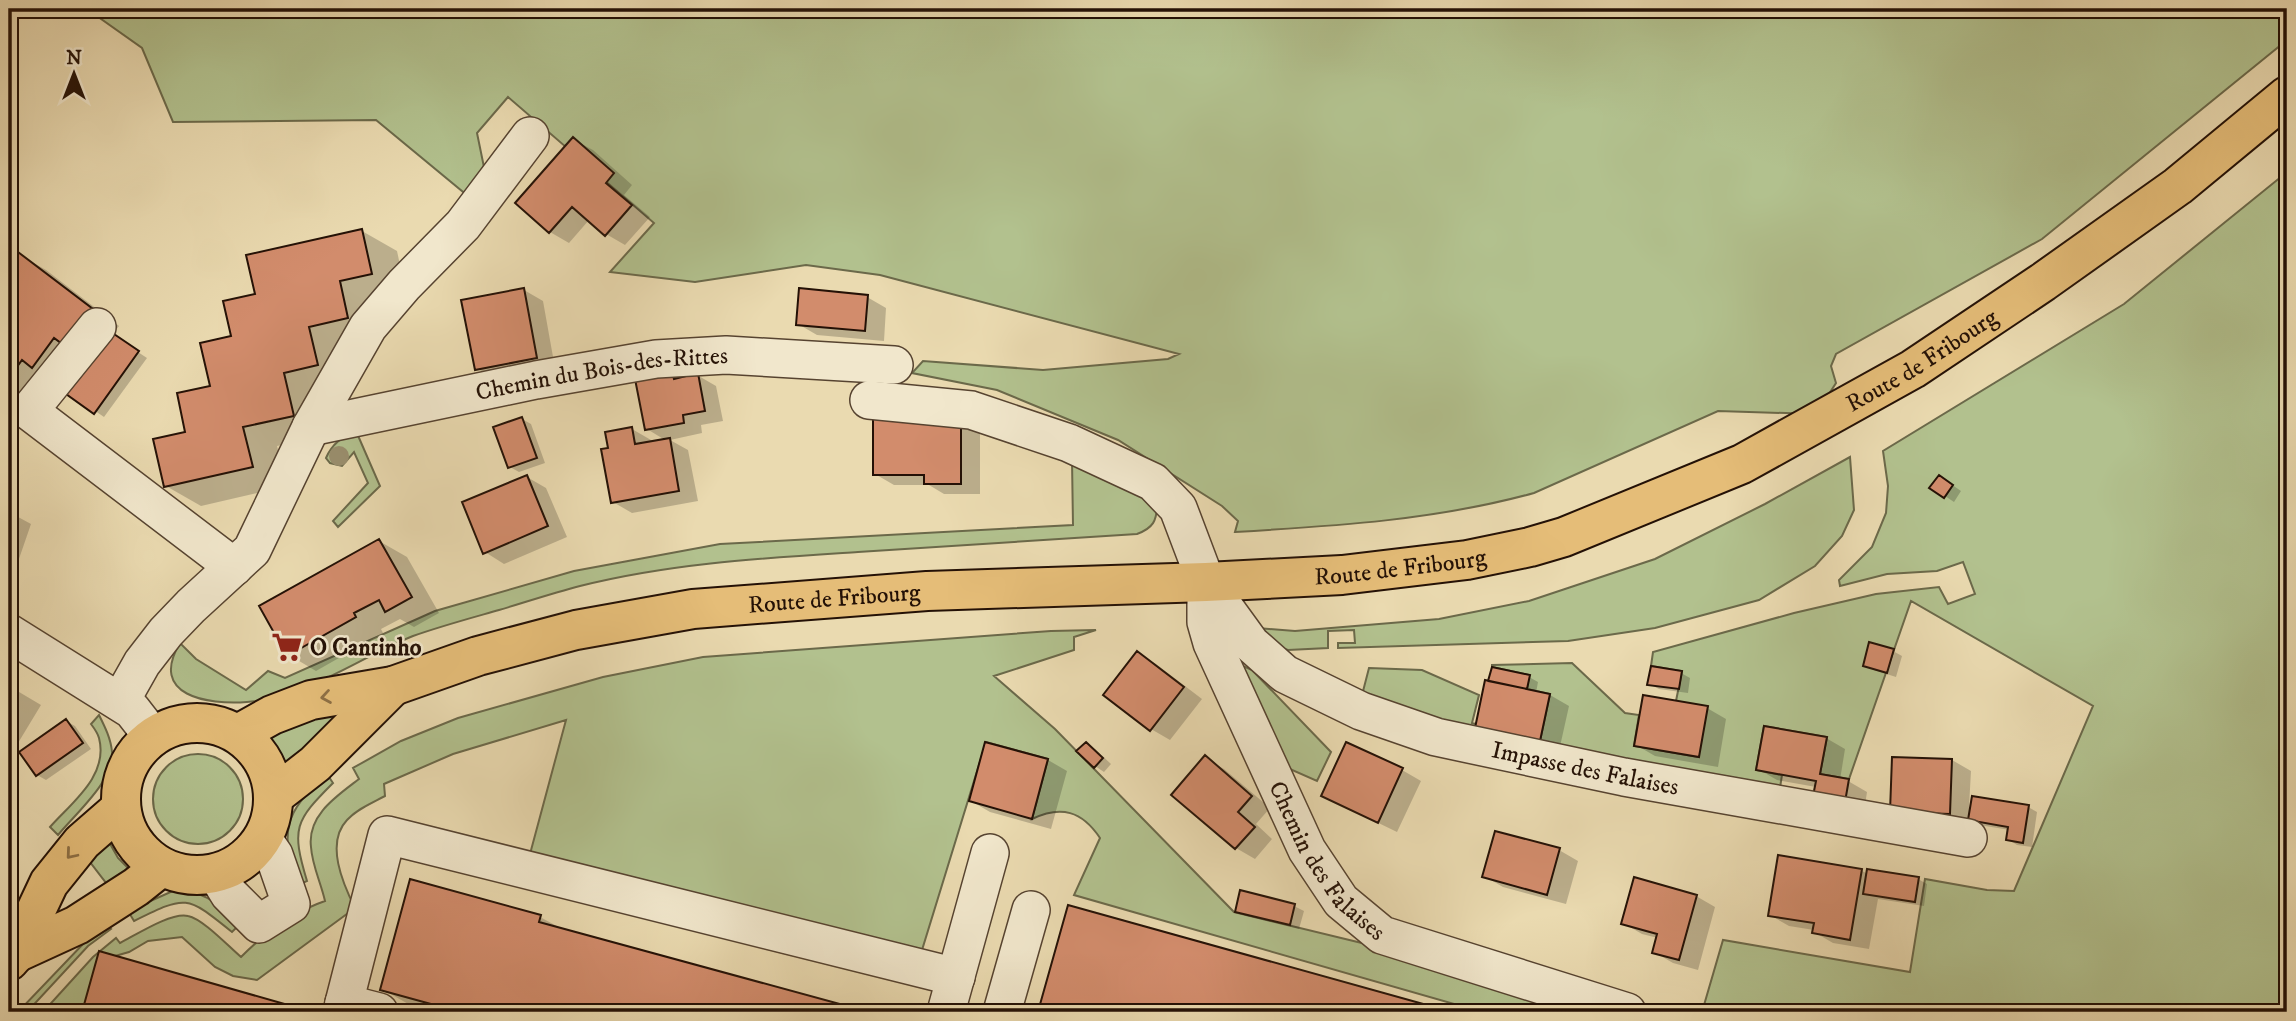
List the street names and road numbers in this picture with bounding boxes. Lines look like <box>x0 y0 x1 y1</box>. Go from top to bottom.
street label: Route de Fribourg <box>1841 302 2004 419</box>
street label: Chemin du Bois-des-Rittes <box>473 341 729 408</box>
street label: Route de Fribourg <box>1314 542 1489 592</box>
street label: Route de Fribourg <box>747 578 922 621</box>
street label: Impasse des Falaises <box>1489 735 1681 802</box>
street label: Chemin des Falaises <box>1262 777 1391 948</box>

